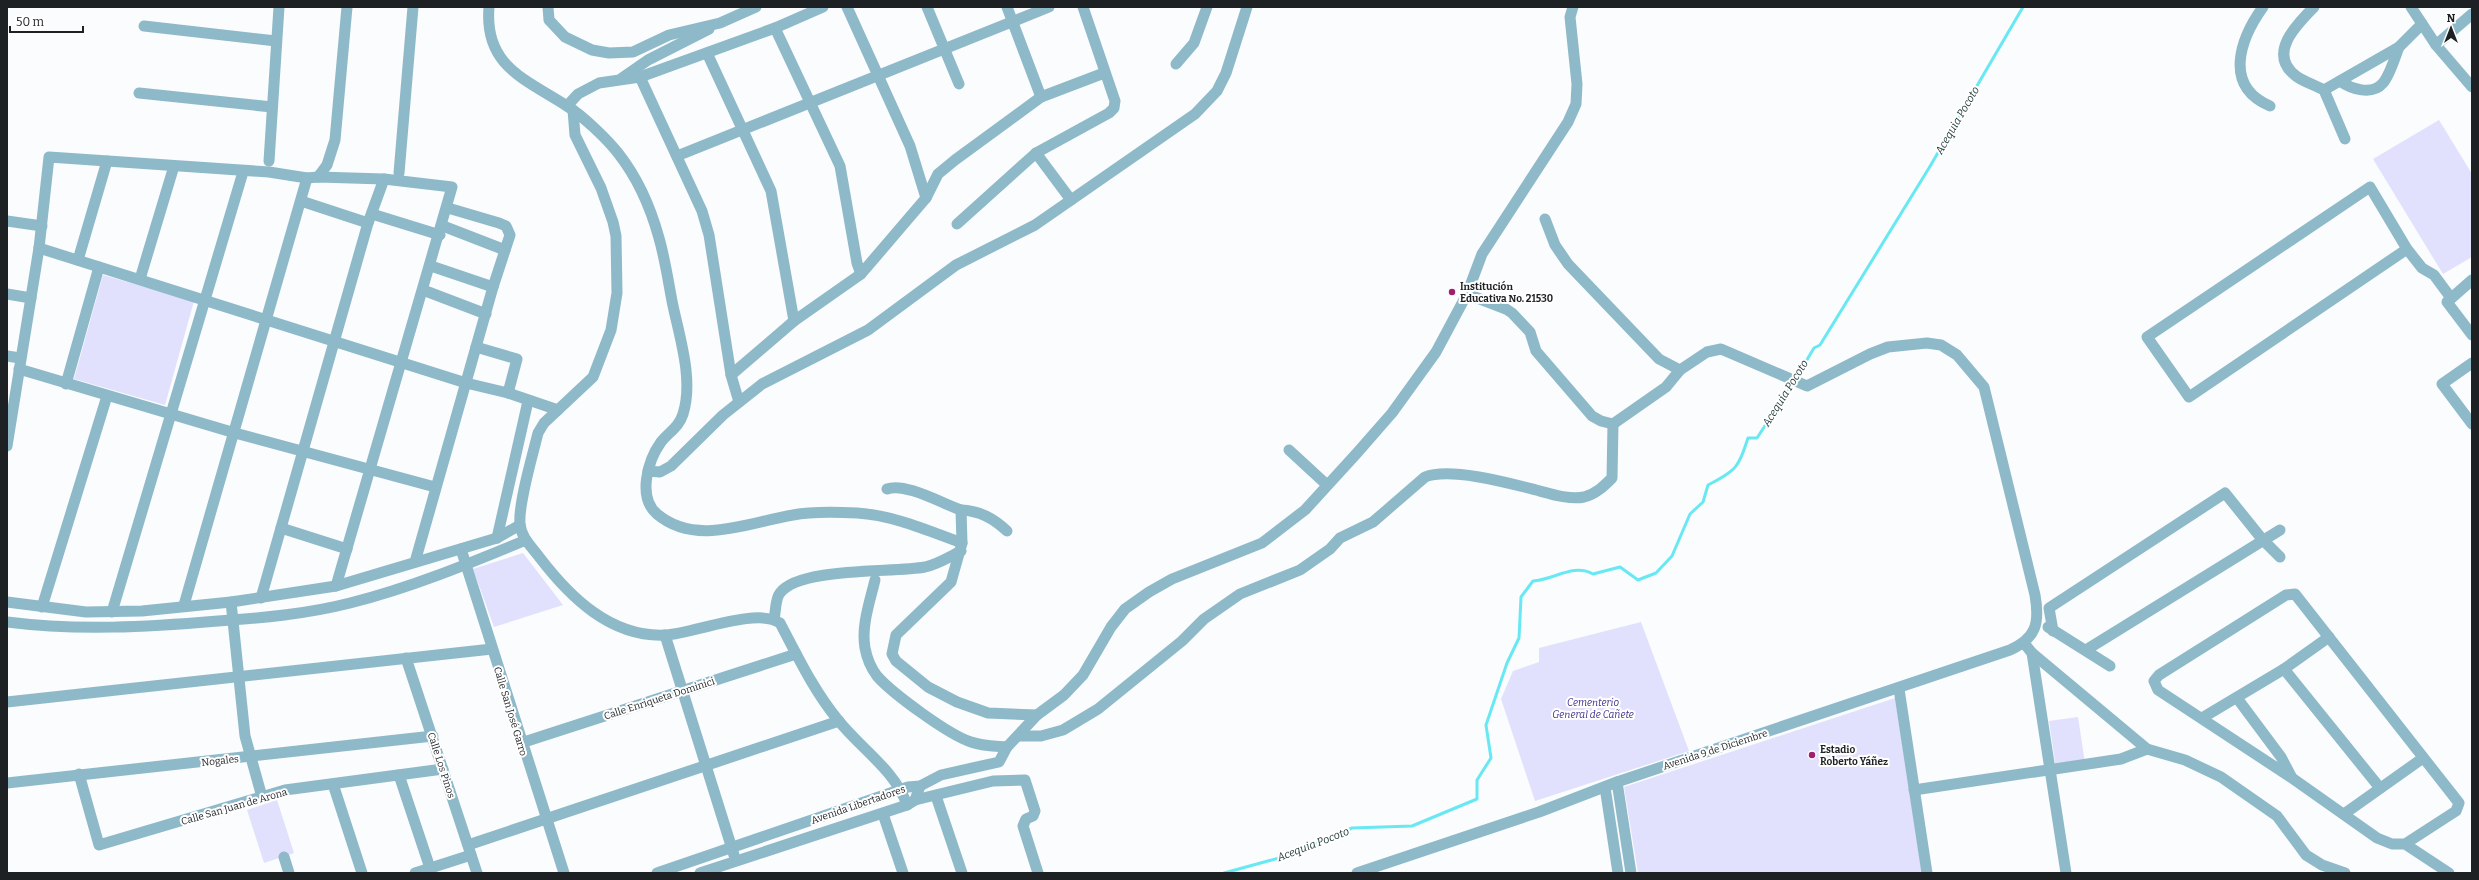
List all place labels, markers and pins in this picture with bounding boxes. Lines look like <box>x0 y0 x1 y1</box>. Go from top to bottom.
place label: Institución Educativa No. 21530 <box>1460 280 1553 305</box>
marker: Institución Educativa No. 21530 <box>1447 287 1457 297</box>
place label: Estadio Roberto Yáñez <box>1820 744 1888 768</box>
marker: Estadio Roberto Yáñez <box>1807 750 1817 760</box>

